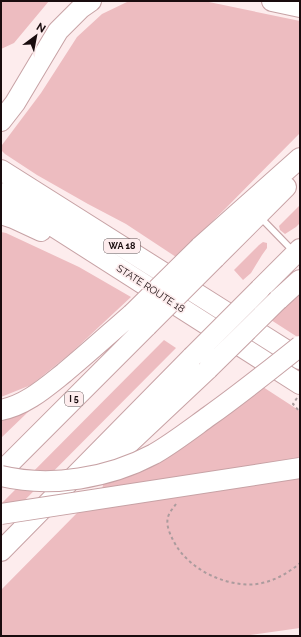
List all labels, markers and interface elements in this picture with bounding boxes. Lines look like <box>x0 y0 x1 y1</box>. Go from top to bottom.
north arrow <box>16 16 56 56</box>
text: N <box>34 20 48 36</box>
road number: WA 18 <box>104 239 140 253</box>
street label: STATE ROUTE 18 <box>115 262 187 315</box>
road number: I 5 <box>65 392 83 406</box>

